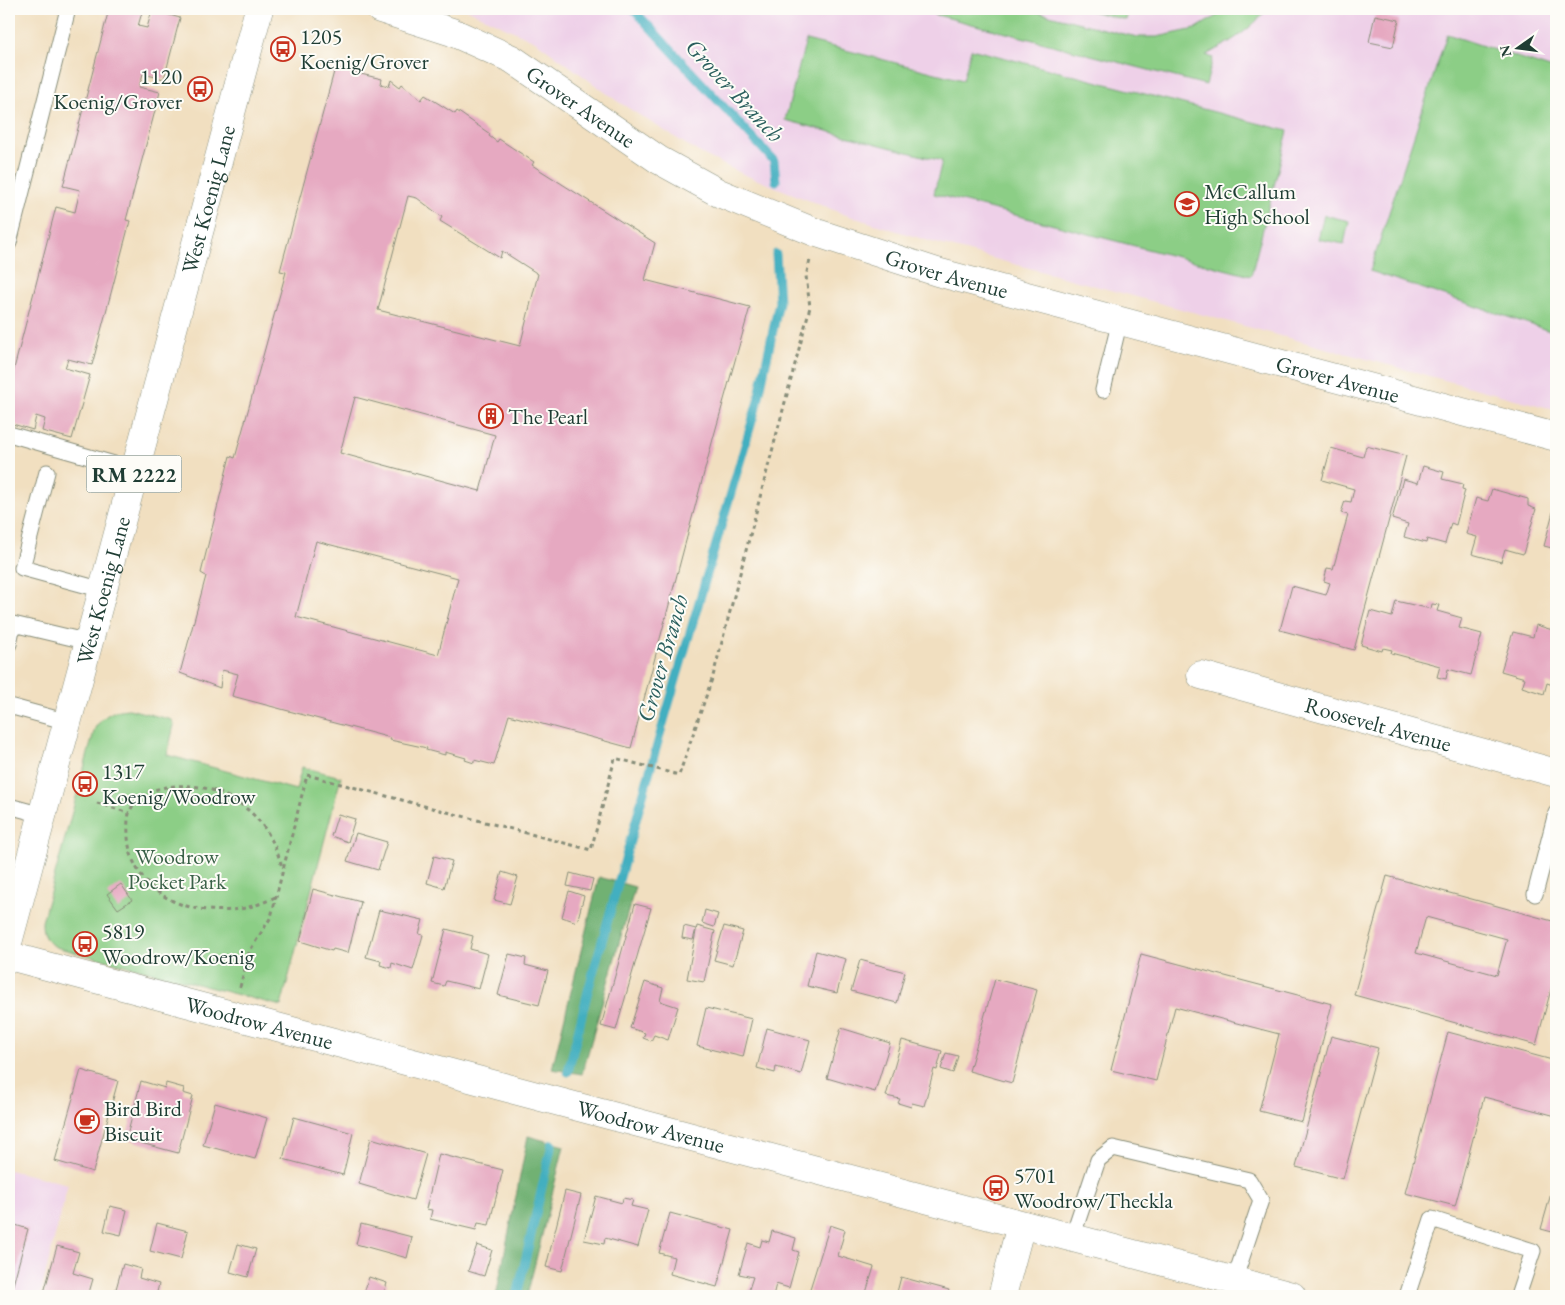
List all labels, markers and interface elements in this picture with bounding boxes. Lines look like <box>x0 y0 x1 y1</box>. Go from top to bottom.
place label: 1205 Koenig/Grover <box>300 22 429 76</box>
north arrow <box>1492 22 1542 72</box>
water label: Grover Branch <box>679 31 791 149</box>
bus stop icon: 1205 Koenig/Grover <box>270 36 296 62</box>
text: N <box>1495 43 1515 59</box>
street label: Grover Avenue <box>521 59 642 154</box>
place label: 1120 Koenig/Grover <box>53 62 183 116</box>
bus stop icon: 1120 Koenig/Grover <box>187 76 213 102</box>
street label: West Koenig Lane <box>174 122 242 277</box>
place label: McCallum High School <box>1204 177 1310 231</box>
school or university icon: McCallum High School <box>1174 191 1200 217</box>
street label: Grover Avenue <box>882 242 1012 305</box>
street label: Grover Avenue <box>1273 349 1403 409</box>
place label: The Pearl <box>508 402 588 431</box>
building icon: The Pearl <box>478 403 504 429</box>
road number: RM 2222 <box>86 456 182 492</box>
street label: West Koenig Lane <box>69 513 137 668</box>
water label: Grover Branch <box>629 590 695 725</box>
street label: Roosevelt Avenue <box>1302 690 1455 758</box>
place label: 1317 Koenig/Woodrow <box>102 757 257 811</box>
bus stop icon: 1317 Koenig/Woodrow <box>72 771 98 797</box>
park label: Woodrow Pocket Park <box>128 842 227 896</box>
place label: 5819 Woodrow/Koenig <box>102 917 255 971</box>
bus stop icon: 5819 Woodrow/Koenig <box>72 931 98 957</box>
street label: Woodrow Avenue <box>182 989 337 1056</box>
street label: Woodrow Avenue <box>574 1093 728 1160</box>
place label: Bird Bird Biscuit <box>104 1094 183 1148</box>
cafe icon: Bird Bird Biscuit <box>74 1108 100 1134</box>
place label: 5701 Woodrow/Theckla <box>1014 1161 1173 1215</box>
bus stop icon: 5701 Woodrow/Theckla <box>983 1175 1009 1201</box>

